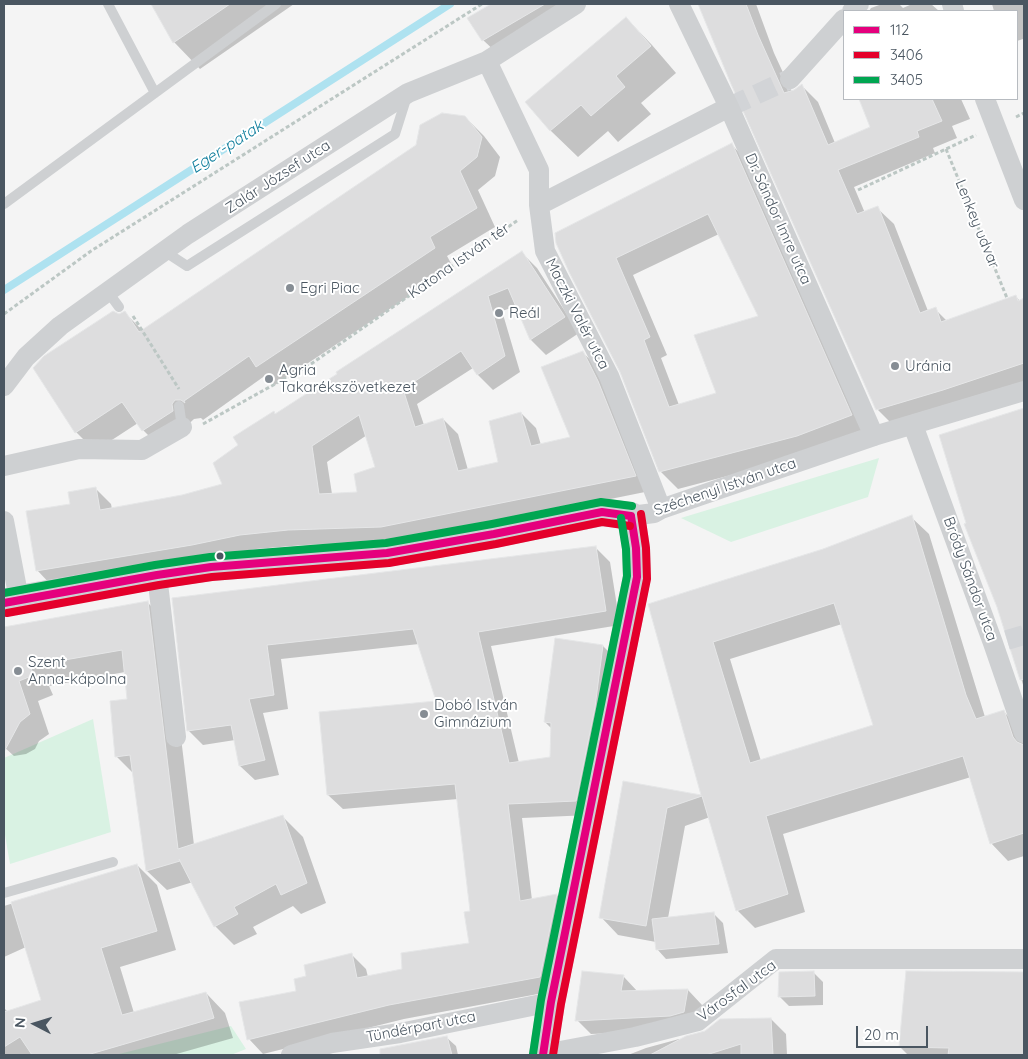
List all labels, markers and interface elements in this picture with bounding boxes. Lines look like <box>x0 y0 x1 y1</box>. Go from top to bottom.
legend <box>843 10 1018 100</box>
text: 112 <box>890 20 909 39</box>
text: 3406 <box>890 45 923 64</box>
text: 3405 <box>890 70 923 89</box>
water label: Eger-patak <box>187 116 267 178</box>
street label: Zalár József utca <box>222 136 334 218</box>
street label: Dr. Sándor Imre utca <box>741 151 815 287</box>
street label: Lenkey udvar <box>951 177 1003 271</box>
street label: Katona István tér <box>405 219 513 303</box>
street label: Maczki Valér utca <box>541 255 613 373</box>
place label: Egri Piac <box>300 279 360 297</box>
marker: Egri Piac <box>284 282 296 294</box>
place label: Reál <box>509 304 540 322</box>
marker: Reál <box>493 307 505 319</box>
place label: Uránia <box>905 357 951 375</box>
marker: Uránia <box>889 360 901 372</box>
place label: Agria Takarékszövetkezet <box>279 361 416 396</box>
marker: Agria Takarékszövetkezet <box>263 373 275 385</box>
street label: Széchenyi István utca <box>652 454 798 520</box>
street label: Bródy Sándor utca <box>939 514 1001 644</box>
unlabelled marker <box>215 551 225 561</box>
place label: Szent Anna-kápolna <box>28 653 126 688</box>
marker: Szent Anna-kápolna <box>12 665 24 677</box>
place label: Dobó István Gimnázium <box>434 696 518 731</box>
marker: Dobó István Gimnázium <box>418 708 430 720</box>
street label: Városfal utca <box>694 956 780 1026</box>
north arrow <box>10 999 60 1049</box>
street label: Tündérpart utca <box>365 1008 477 1046</box>
scale bar <box>858 1016 930 1048</box>
text: N <box>11 1017 29 1029</box>
text: 20 m <box>864 1025 899 1044</box>

